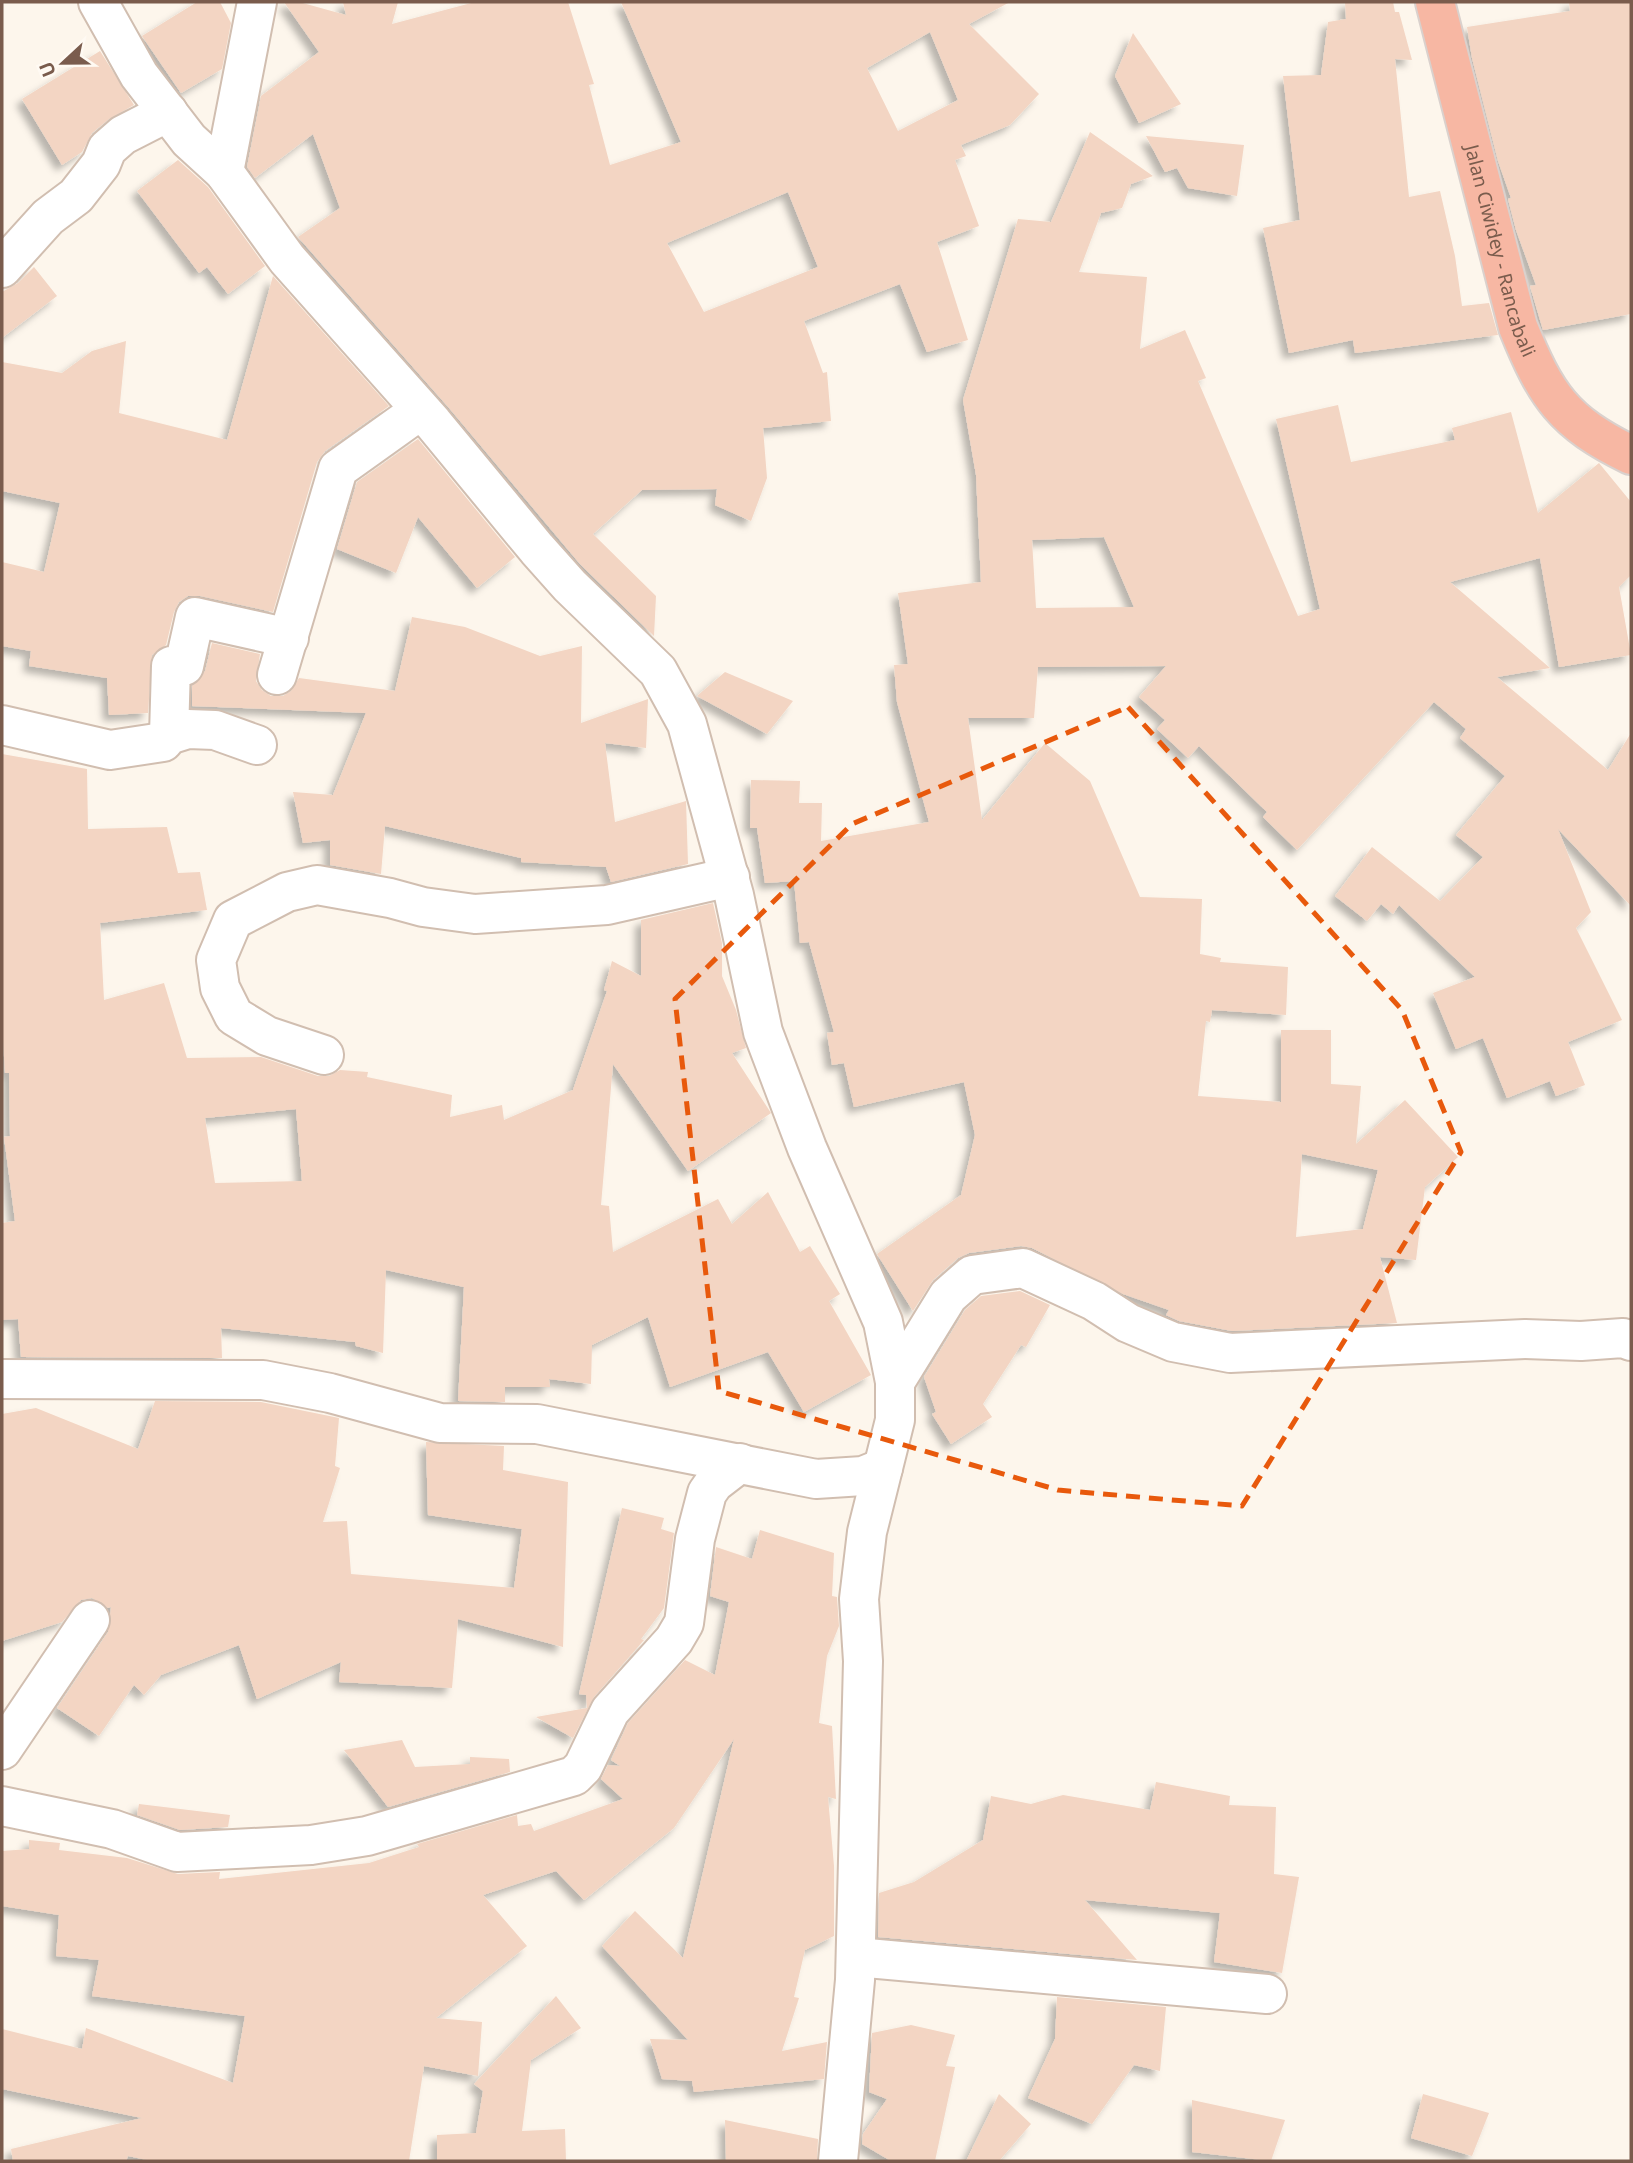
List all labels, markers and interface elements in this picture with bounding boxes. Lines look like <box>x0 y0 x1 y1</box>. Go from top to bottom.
north arrow <box>28 28 98 98</box>
text: U <box>32 58 62 81</box>
street label: Jalan Ciwidey - Rancabali <box>1458 140 1542 361</box>

